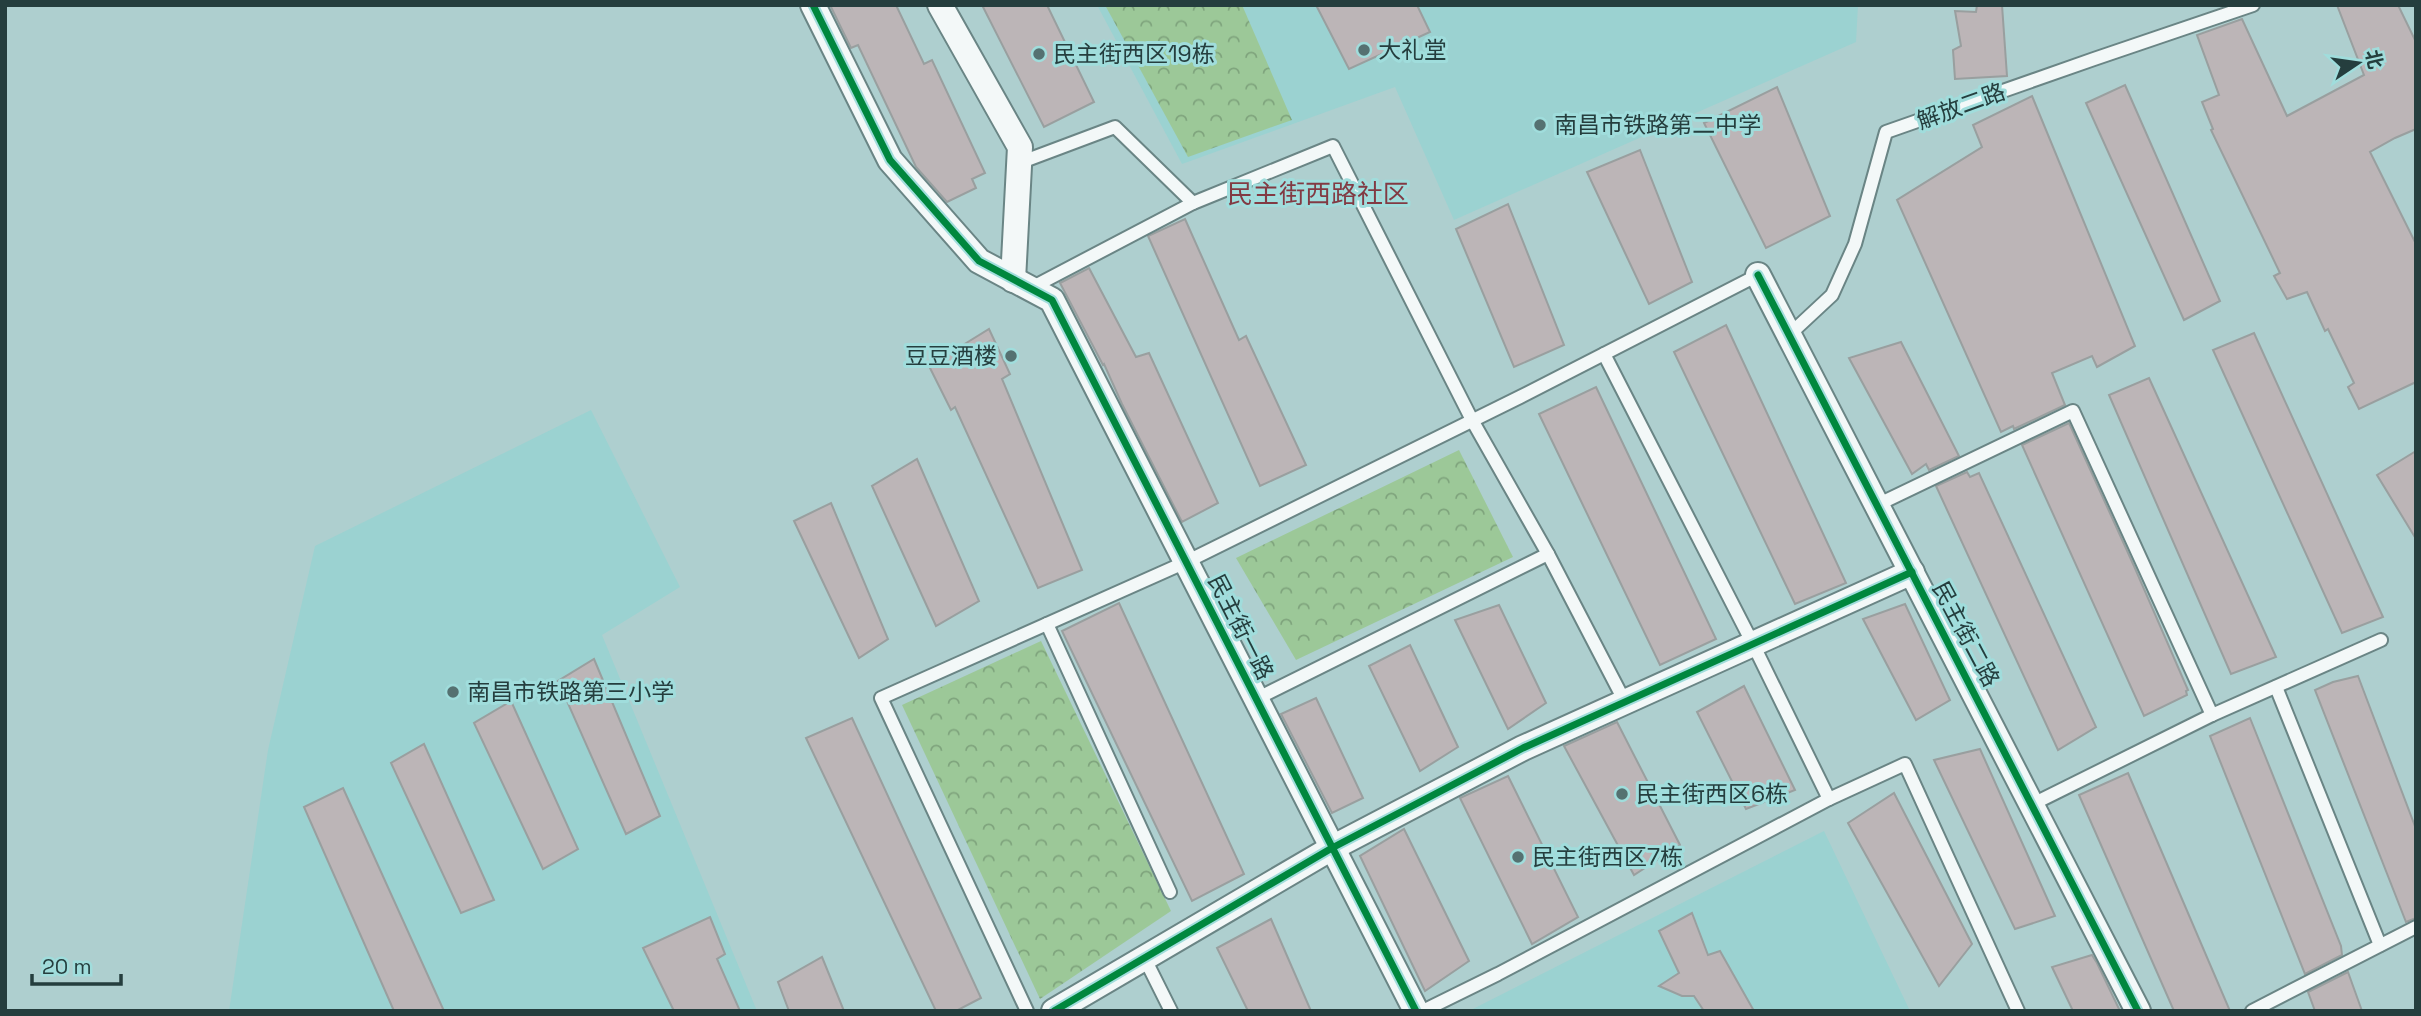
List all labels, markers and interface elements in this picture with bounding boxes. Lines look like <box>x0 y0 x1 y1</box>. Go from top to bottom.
north arrow <box>2323 28 2393 98</box>
place label: 大礼堂 <box>1378 35 1447 65</box>
place label: 民主街西区19栋 <box>1053 39 1215 69</box>
marker: 大礼堂 <box>1356 42 1372 58</box>
marker: 民主街西区19栋 <box>1031 46 1047 62</box>
text: 北 <box>2360 47 2388 71</box>
street label: 解放二路 <box>1913 76 2009 136</box>
place label: 南昌市铁路第二中学 <box>1554 110 1761 140</box>
marker: 南昌市铁路第二中学 <box>1532 117 1548 133</box>
district label: 民主街西路社区 <box>1227 177 1409 211</box>
place label: 豆豆酒楼 <box>905 341 997 371</box>
marker: 豆豆酒楼 <box>1003 348 1019 364</box>
street label: 民主街一路 <box>1202 569 1280 685</box>
street label: 民主街二路 <box>1926 576 2006 692</box>
place label: 南昌市铁路第三小学 <box>467 677 674 707</box>
marker: 南昌市铁路第三小学 <box>445 684 461 700</box>
place label: 民主街西区6栋 <box>1636 779 1788 809</box>
marker: 民主街西区6栋 <box>1614 786 1630 802</box>
place label: 民主街西区7栋 <box>1532 842 1683 872</box>
marker: 民主街西区7栋 <box>1510 849 1526 865</box>
scale bar <box>32 942 121 986</box>
text: 20 m <box>42 953 92 980</box>

